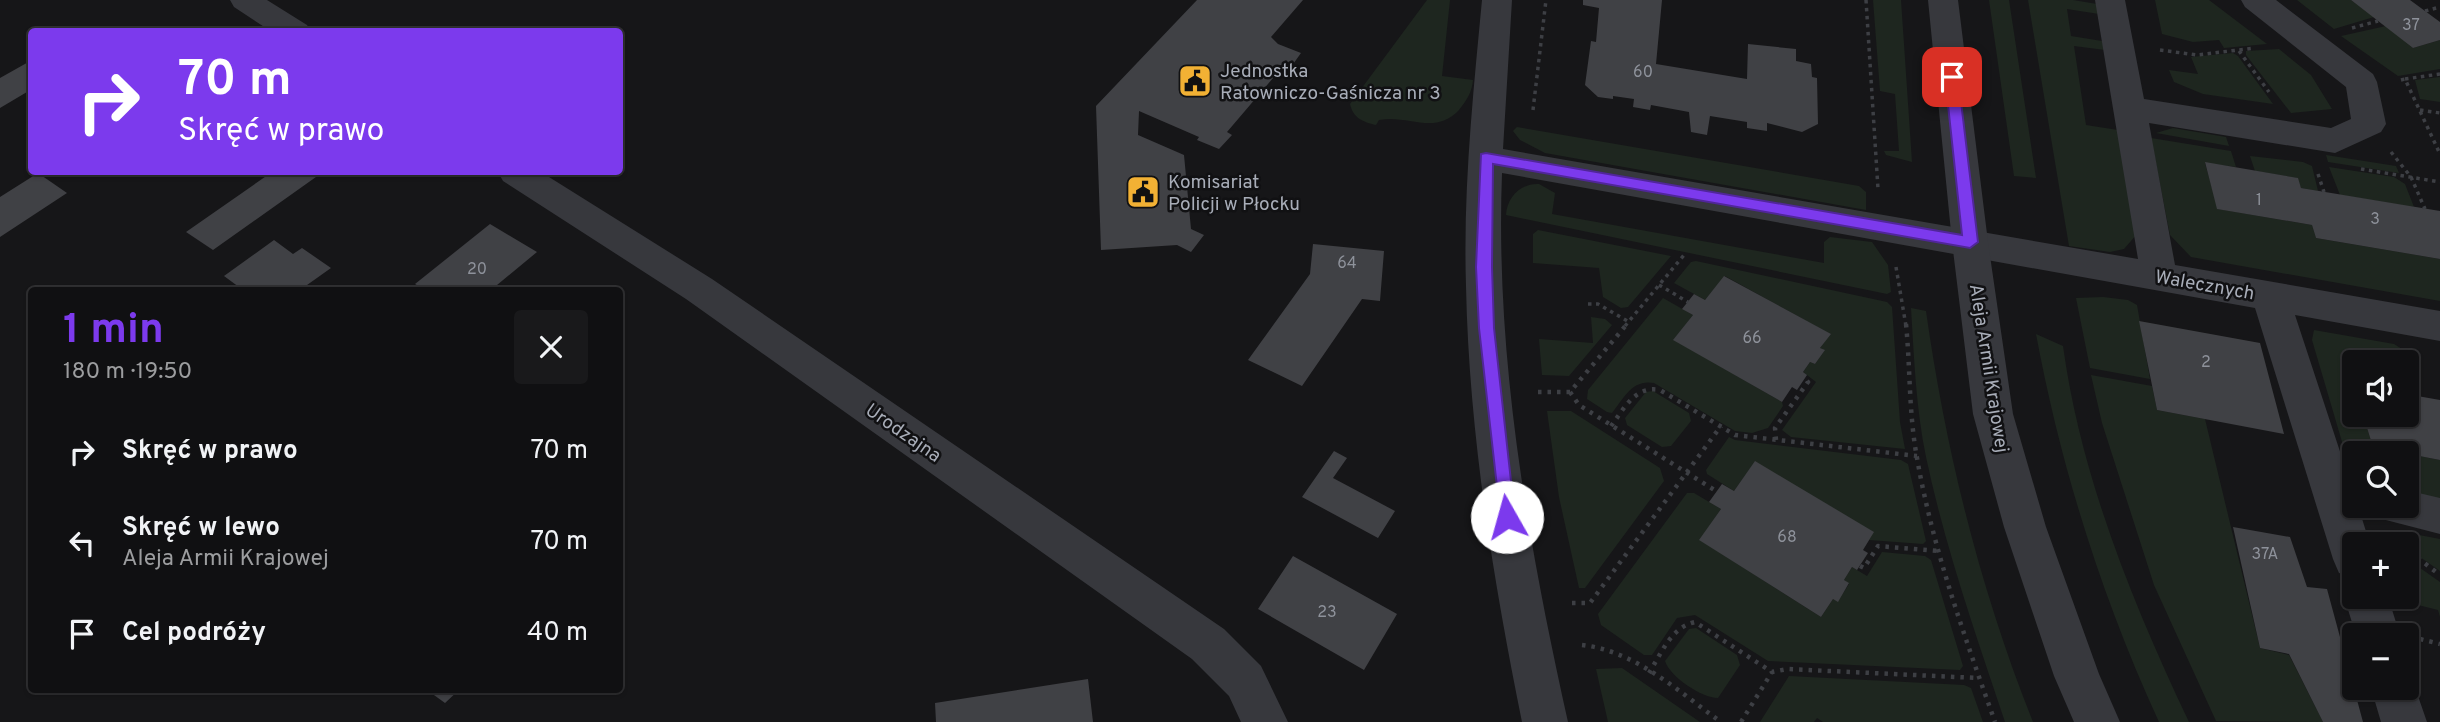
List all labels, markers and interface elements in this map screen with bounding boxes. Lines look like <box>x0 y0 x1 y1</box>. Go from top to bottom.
house number: 37 <box>2402 16 2420 36</box>
pin <box>1922 47 1982 107</box>
text: 70 m <box>178 51 292 113</box>
icon: right <box>63 56 154 147</box>
icon: arrive <box>1933 58 1971 96</box>
place label: Jednostka Ratowniczo-Gaśnicza nr 3 <box>1220 60 1441 106</box>
public building icon: Jednostka Ratowniczo-Gaśnicza nr 3 <box>1176 62 1214 100</box>
house number: 60 <box>1633 63 1653 83</box>
text: Skręć w prawo <box>178 112 384 152</box>
place label: Komisariat Policji w Płocku <box>1168 171 1300 217</box>
public building icon: Komisariat Policji w Płocku <box>1124 173 1162 211</box>
house number: 1 <box>2256 191 2262 211</box>
house number: 3 <box>2370 210 2380 230</box>
house number: 64 <box>1337 254 1357 274</box>
house number: 20 <box>467 260 487 280</box>
street label: Walecznych <box>2153 265 2256 307</box>
street label: Aleja Armii Krajowej <box>1963 282 2013 455</box>
text: 1 min <box>63 305 164 358</box>
button: close <box>514 310 588 384</box>
house number: 66 <box>1742 329 1762 349</box>
map controls <box>2342 350 2419 700</box>
button: sound <box>2342 350 2419 427</box>
house number: 2 <box>2201 353 2211 373</box>
text: 180 m · 19:50 <box>63 358 192 387</box>
street label: Urodzajna <box>860 399 946 469</box>
icon: right <box>63 433 101 471</box>
text: Skręć w prawo <box>122 435 298 468</box>
text: 70 m <box>530 435 588 468</box>
button: search <box>2342 441 2419 518</box>
position arrow <box>1470 480 1544 554</box>
text: Skręć w lewo <box>122 512 280 545</box>
icon: left <box>63 524 101 562</box>
text: 70 m <box>530 526 588 559</box>
house number: 68 <box>1777 528 1797 548</box>
button: + <box>2342 532 2419 609</box>
text: Aleja Armii Krajowej <box>122 545 329 574</box>
house number: 37A <box>2252 545 2279 565</box>
house number: 23 <box>1317 603 1337 623</box>
icon: arrive <box>63 615 101 653</box>
text: Cel podróży <box>122 617 266 650</box>
text: 40 m <box>527 617 588 650</box>
button: − <box>2342 623 2419 700</box>

